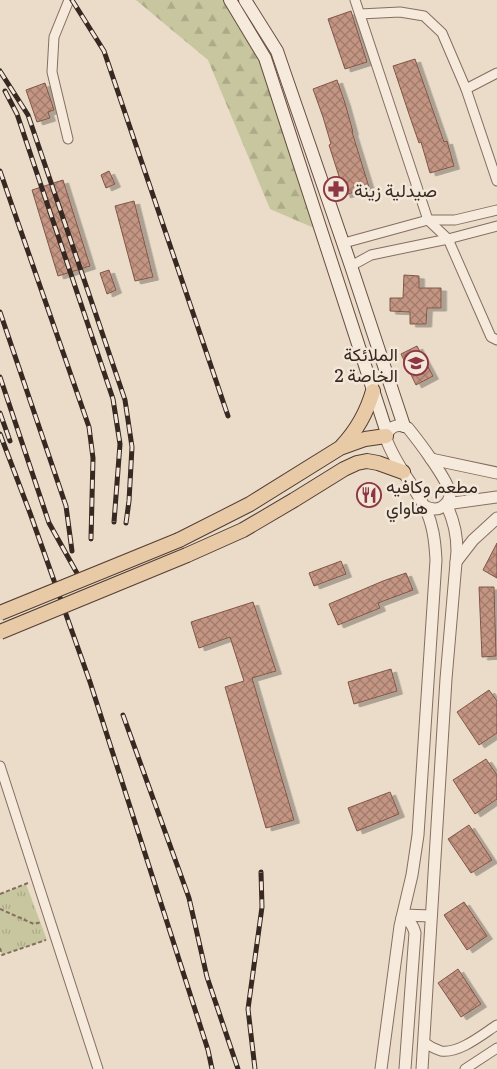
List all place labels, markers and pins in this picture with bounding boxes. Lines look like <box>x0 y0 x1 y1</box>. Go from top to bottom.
pharmacy icon: صيدلية زينة <box>323 176 349 202</box>
place label: صيدلية زينة <box>354 176 437 203</box>
place label: الملائكة الخاصة 2 <box>335 340 398 388</box>
school or university icon: الملائكة الخاصة 2 <box>403 350 429 376</box>
place label: مطعم وكافيه هاواي <box>386 472 478 523</box>
restaurant icon: مطعم وكافيه هاواي <box>356 482 382 508</box>

